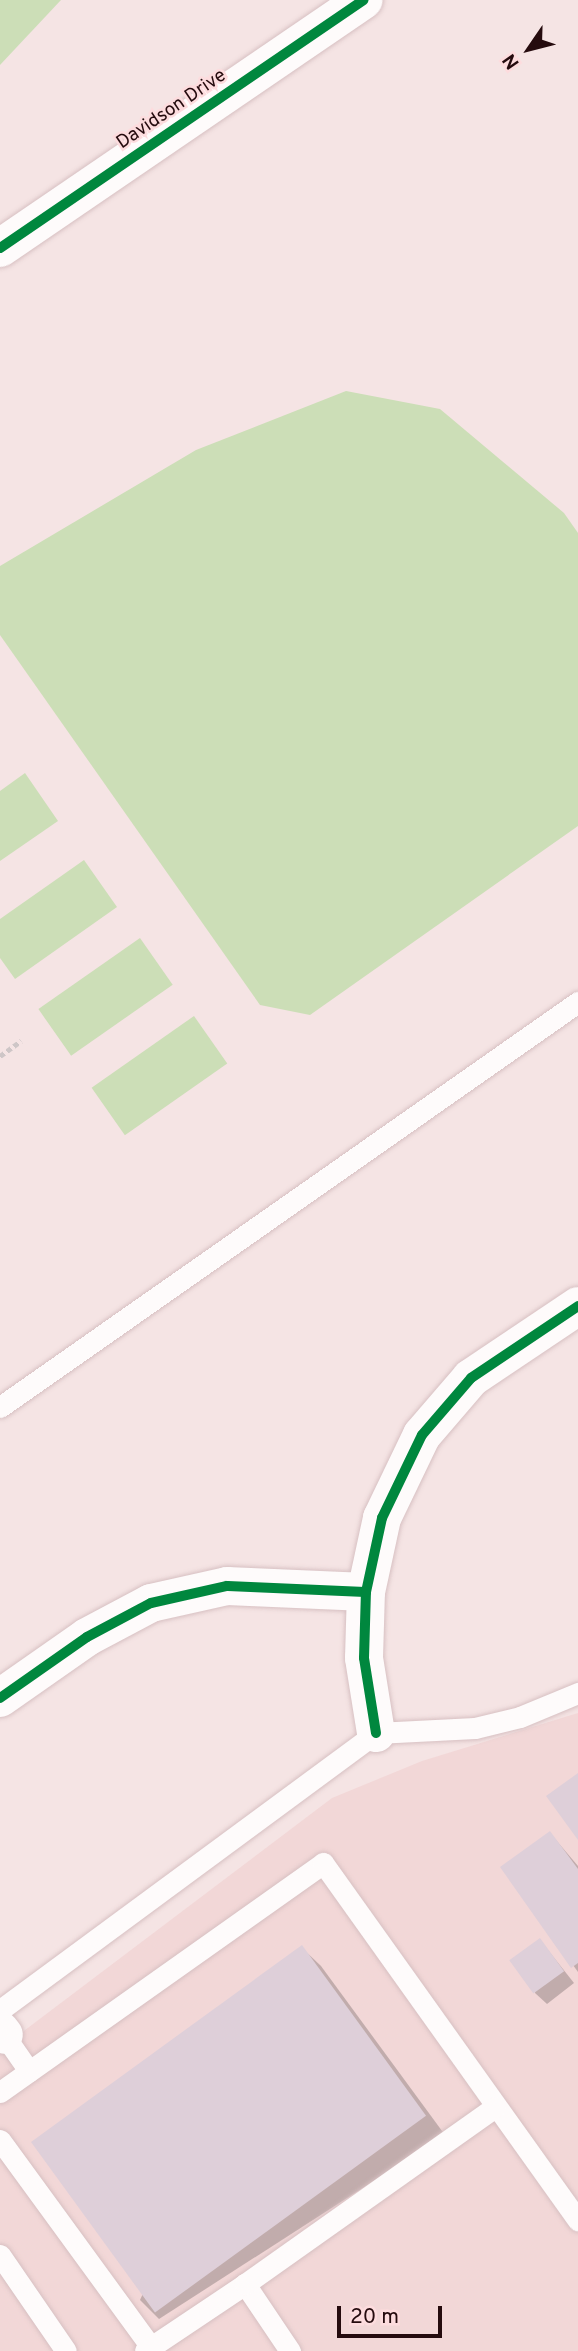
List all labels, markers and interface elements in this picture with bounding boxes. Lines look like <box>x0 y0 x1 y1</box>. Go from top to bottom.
north arrow <box>494 14 564 84</box>
text: N <box>498 49 526 74</box>
street label: Davidson Drive <box>113 65 231 155</box>
scale bar <box>340 2292 445 2336</box>
text: 20 m <box>350 2304 399 2331</box>

